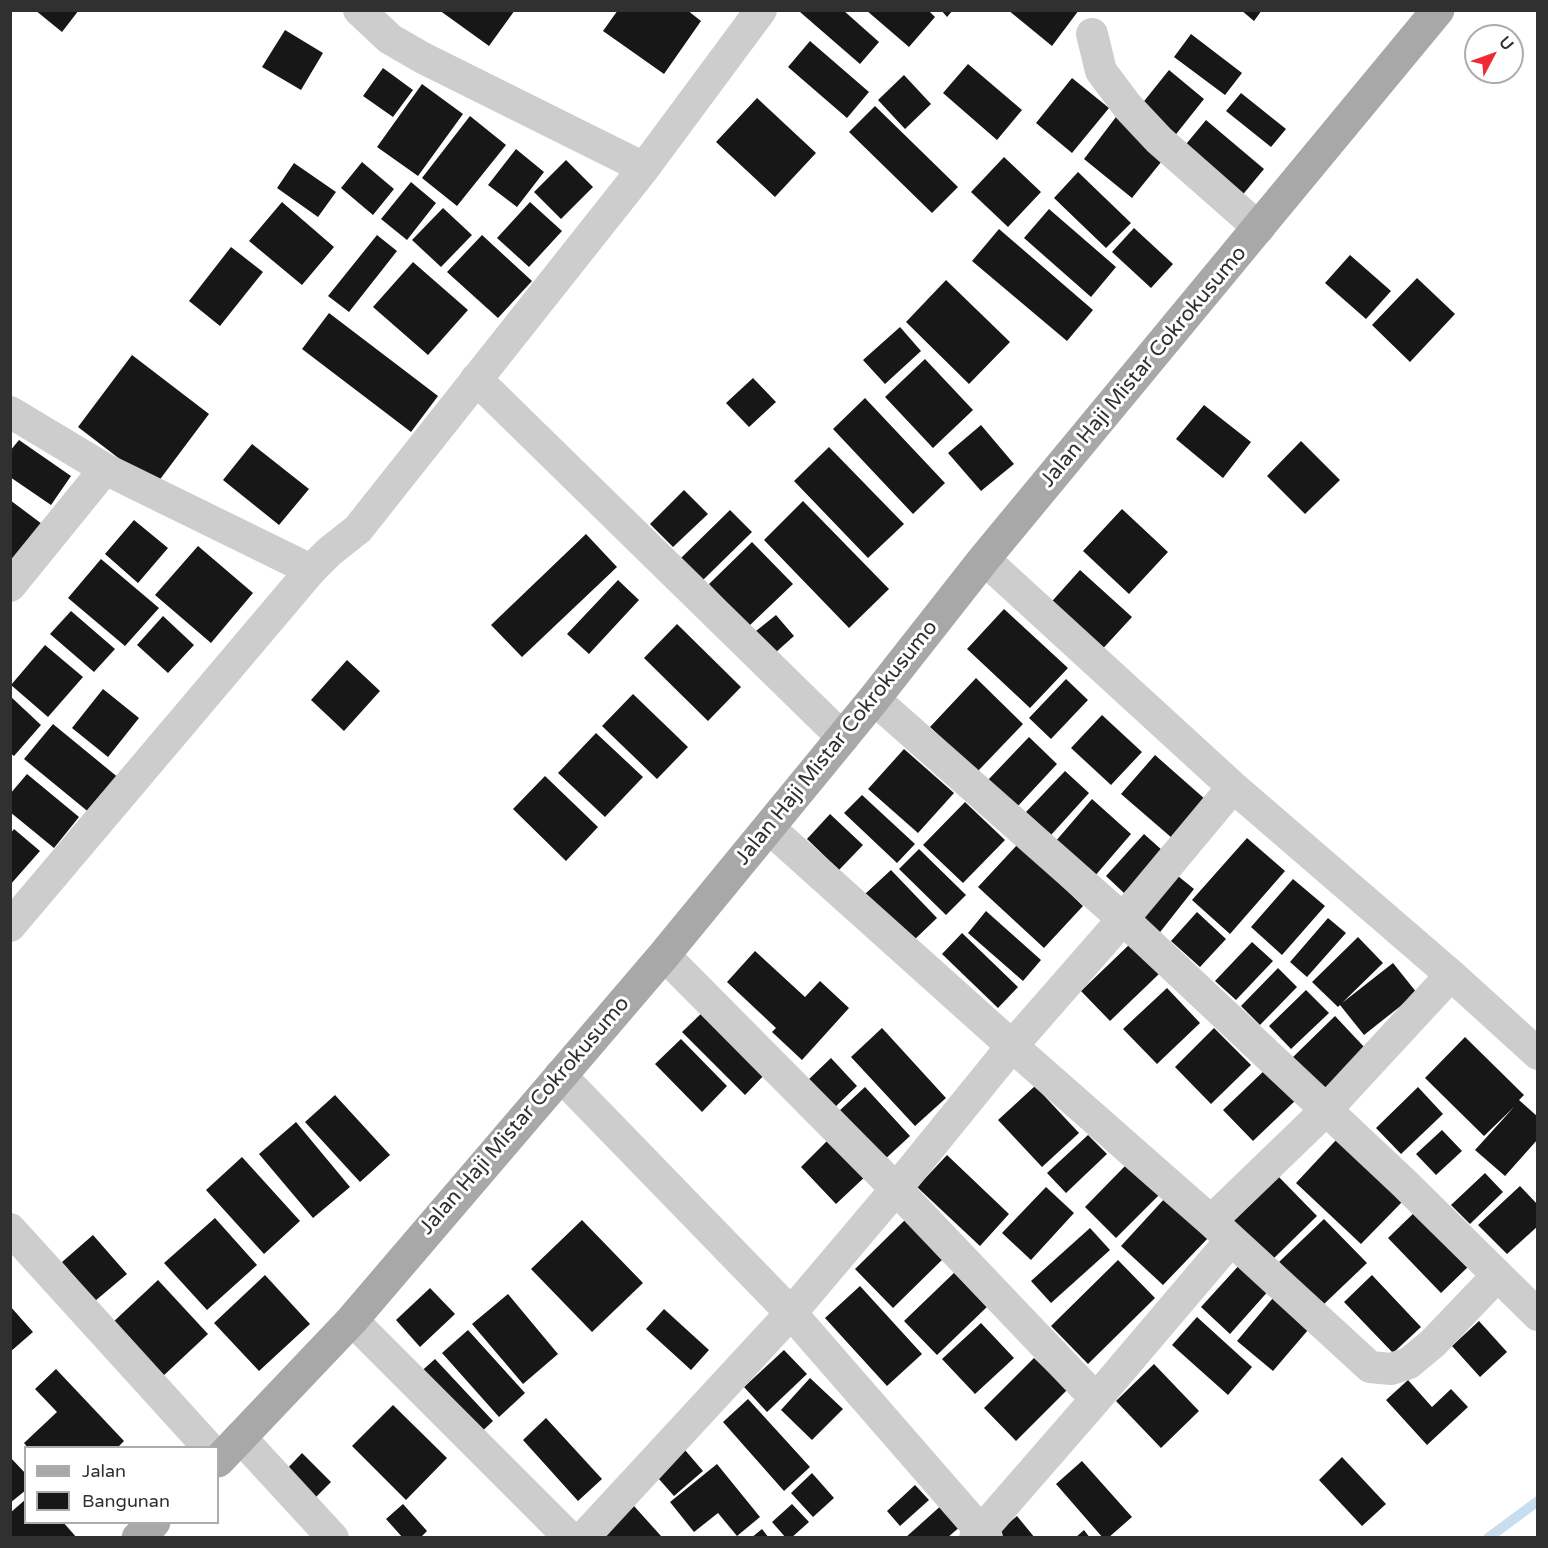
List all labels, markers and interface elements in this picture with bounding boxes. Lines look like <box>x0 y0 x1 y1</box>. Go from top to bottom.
north arrow <box>1464 24 1524 84</box>
text: U <box>1495 32 1518 55</box>
street label: Jalan Haji Mistar Cokrokusumo <box>1036 241 1252 493</box>
street label: Jalan Haji Mistar Cokrokusumo <box>731 616 943 870</box>
street label: Jalan Haji Mistar Cokrokusumo <box>415 992 635 1240</box>
legend <box>24 1446 219 1524</box>
text: Jalan <box>82 1460 126 1482</box>
text: Bangunan <box>82 1490 170 1512</box>

